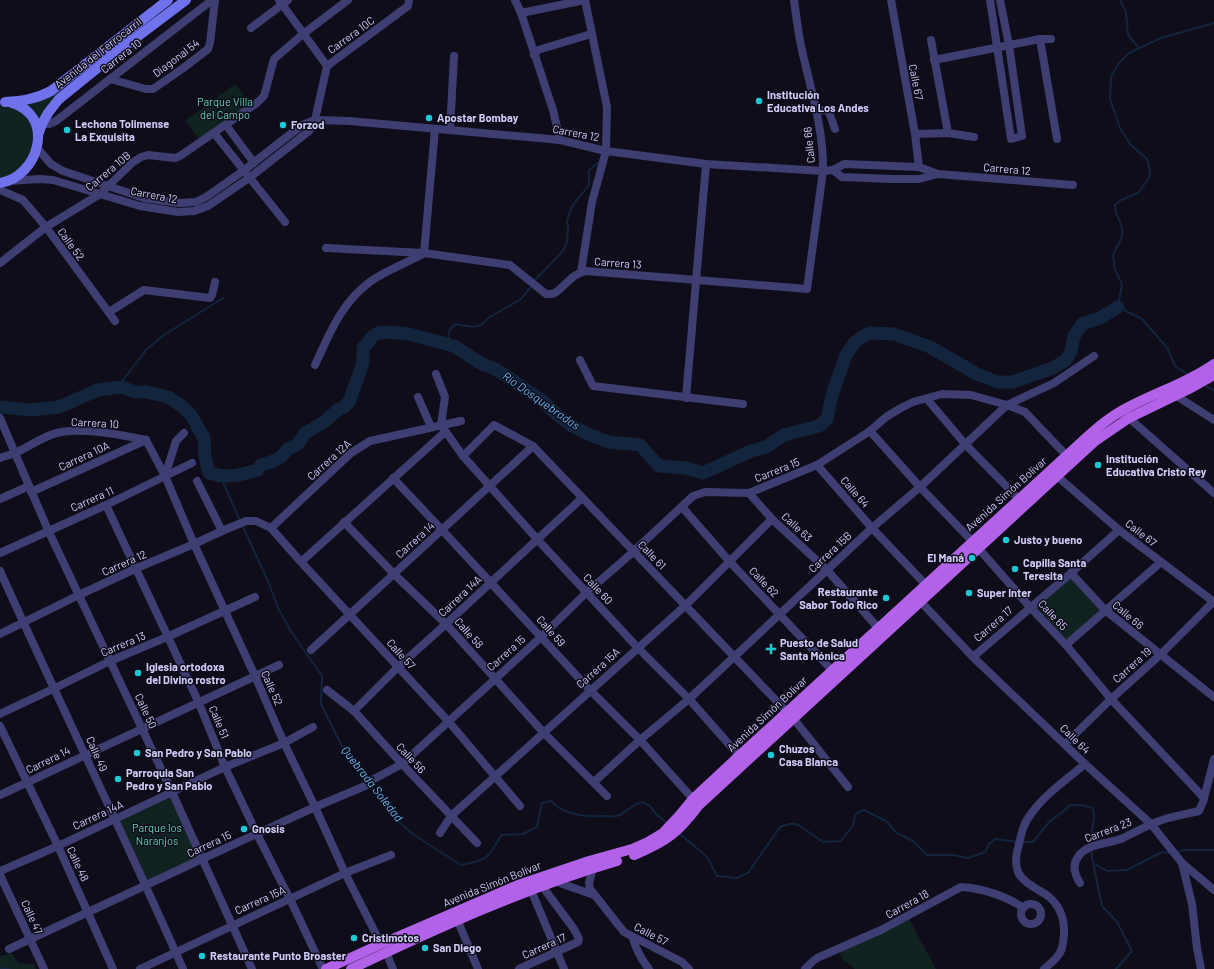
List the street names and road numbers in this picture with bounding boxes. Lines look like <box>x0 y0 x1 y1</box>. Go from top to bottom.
street label: Carrera 10C <box>325 13 377 56</box>
street label: Avenida del Ferrocarril <box>52 15 144 91</box>
street label: Carrera 10 <box>98 36 144 75</box>
street label: Diagonal 54 <box>150 36 202 79</box>
street label: Calle 67 <box>907 63 926 101</box>
street label: Carrera 12 <box>551 122 601 143</box>
street label: Calle 66 <box>800 126 817 164</box>
street label: Carrera 10B <box>83 148 133 193</box>
street label: Carrera 12 <box>983 160 1031 177</box>
street label: Carrera 12 <box>129 184 179 205</box>
street label: Calle 52 <box>55 225 88 263</box>
street label: Carrera 13 <box>594 254 642 271</box>
street label: Carrera 10 <box>71 415 119 430</box>
street label: Carrera 12A <box>304 436 353 483</box>
street label: Carrera 10A <box>56 438 112 473</box>
street label: Avenida Simón Bolívar <box>962 454 1049 533</box>
street label: Carrera 15 <box>752 455 802 484</box>
street label: Calle 64 <box>838 473 872 510</box>
street label: Carrera 11 <box>68 483 115 514</box>
street label: Calle 63 <box>779 509 815 544</box>
street label: Calle 67 <box>1123 516 1160 549</box>
street label: Carrera 14 <box>393 519 437 560</box>
street label: Carrera 15B <box>805 528 854 575</box>
street label: Calle 61 <box>636 538 669 572</box>
street label: Carrera 12 <box>99 547 148 578</box>
street label: Calle 62 <box>747 564 782 600</box>
street label: Calle 60 <box>581 571 616 607</box>
street label: Carrera 14A <box>435 572 484 619</box>
street label: Calle 65 <box>1036 597 1071 633</box>
street label: Calle 66 <box>1110 598 1147 632</box>
street label: Carrera 17 <box>971 603 1015 644</box>
street label: Calle 59 <box>534 613 569 649</box>
street label: Calle 58 <box>452 615 487 651</box>
street label: Carrera 13 <box>98 628 147 659</box>
street label: Carrera 15 <box>484 632 528 673</box>
street label: Calle 57 <box>384 636 418 671</box>
street label: Carrera 19 <box>1110 644 1154 685</box>
street label: Carrera 15A <box>573 645 622 691</box>
street label: Calle 52 <box>259 668 286 707</box>
street label: Avenida Simón Bolívar <box>724 673 809 754</box>
street label: Calle 50 <box>133 691 160 730</box>
street label: Calle 51 <box>207 703 232 740</box>
street label: Calle 64 <box>1057 721 1093 756</box>
street label: Calle 49 <box>84 734 111 774</box>
street label: Calle 56 <box>394 740 429 776</box>
street label: Carrera 14 <box>23 743 72 776</box>
street label: Carrera 14A <box>70 797 125 832</box>
street label: Carrera 23 <box>1082 815 1133 844</box>
street label: Carrera 15 <box>185 828 233 859</box>
street label: Calle 48 <box>65 844 92 884</box>
street label: Avenida Simón Bolívar <box>441 858 543 909</box>
street label: Carrera 15A <box>232 882 287 916</box>
street label: Carrera 18 <box>883 886 931 921</box>
street label: Calle 47 <box>19 898 46 936</box>
street label: Calle 57 <box>632 920 670 948</box>
street label: Carrera 17 <box>520 930 568 961</box>

